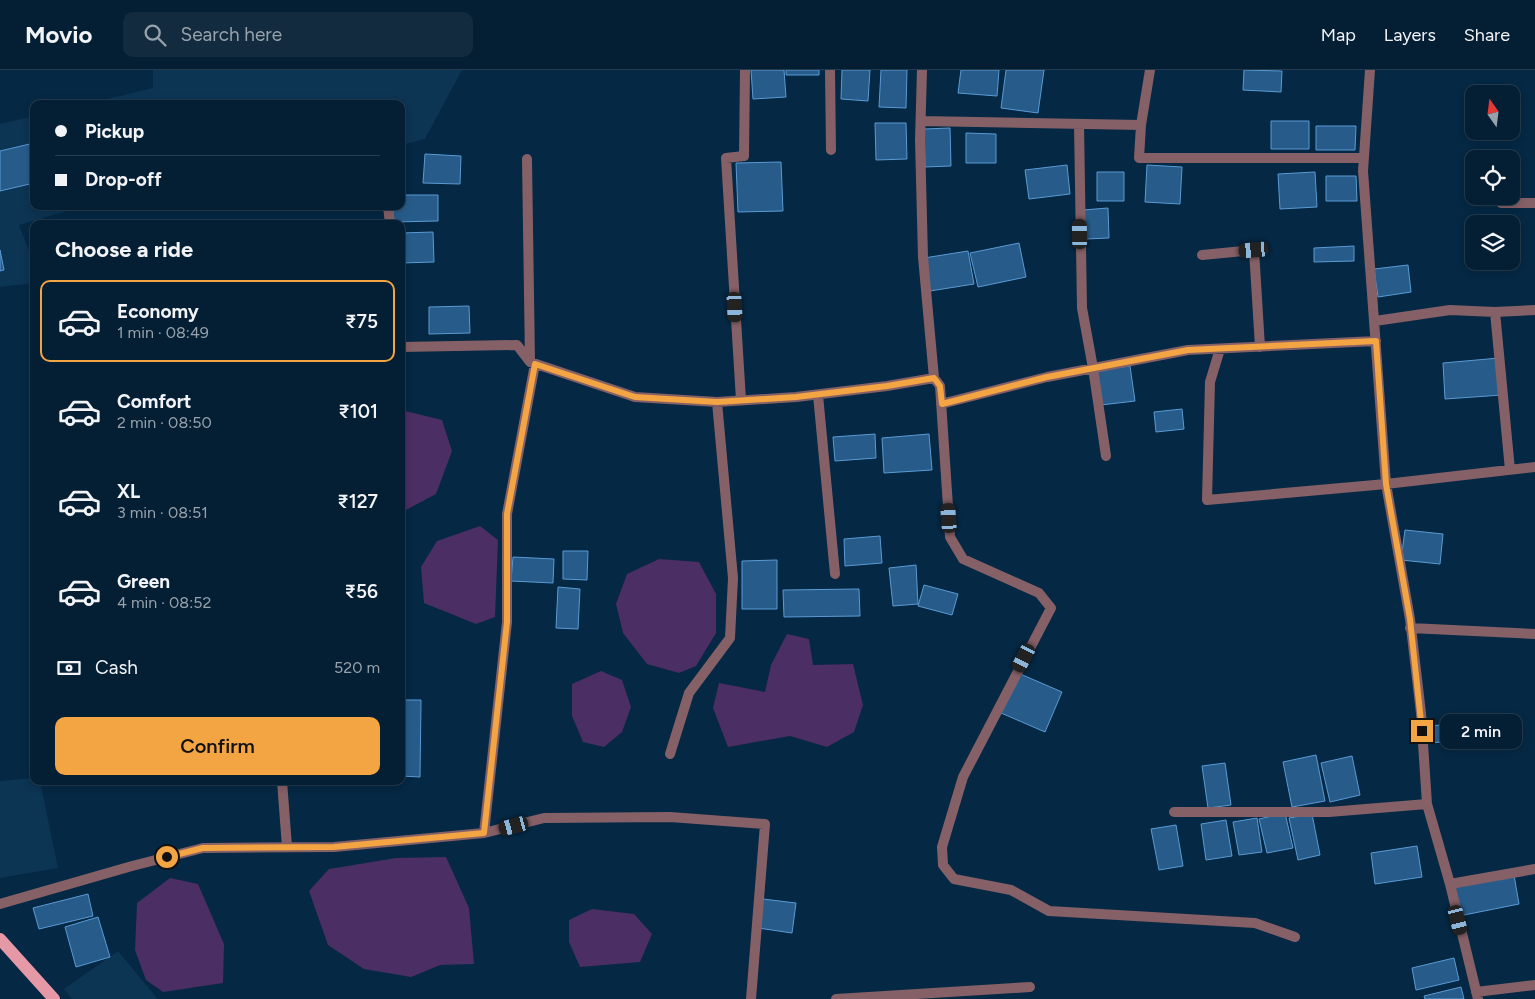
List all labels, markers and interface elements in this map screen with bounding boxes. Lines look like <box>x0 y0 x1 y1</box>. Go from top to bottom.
search box <box>123 12 473 57</box>
text: Movio <box>25 20 93 49</box>
icon: search <box>141 21 169 49</box>
text: Search here <box>181 23 282 46</box>
text: Map <box>1321 24 1356 46</box>
text: Layers <box>1384 24 1436 46</box>
text: Share <box>1464 24 1510 46</box>
north arrow <box>1465 85 1520 140</box>
map controls <box>1465 85 1520 270</box>
text: Pickup <box>85 120 144 143</box>
button: locate <box>1465 150 1520 205</box>
text: Drop-off <box>85 168 162 191</box>
button: layers <box>1465 215 1520 270</box>
car <box>1072 219 1087 249</box>
text: Choose a ride <box>55 236 193 263</box>
car <box>1238 241 1269 259</box>
car <box>726 292 743 322</box>
icon: car <box>57 299 102 344</box>
text: Economy <box>117 300 199 323</box>
text: ₹75 <box>345 310 378 333</box>
text: 1 min · 08:49 <box>117 323 209 342</box>
icon: car <box>57 389 102 434</box>
text: Comfort <box>117 390 192 413</box>
text: ₹101 <box>338 400 378 423</box>
text: 2 min · 08:50 <box>117 413 212 432</box>
icon: car <box>57 479 102 524</box>
text: XL <box>117 480 140 503</box>
text: ₹127 <box>337 490 378 513</box>
text: 3 min · 08:51 <box>117 503 208 522</box>
car <box>940 503 957 533</box>
icon: car <box>57 569 102 614</box>
text: Green <box>117 570 170 593</box>
text: ₹56 <box>345 580 378 603</box>
text: 4 min · 08:52 <box>117 593 211 612</box>
car <box>1010 641 1037 675</box>
icon: cash <box>55 654 83 682</box>
text: Cash <box>95 656 138 679</box>
text: 520 m <box>334 658 380 677</box>
callout: 2 min <box>1440 714 1522 748</box>
button: Confirm <box>55 717 380 775</box>
route end <box>1411 720 1433 742</box>
text: 2 min <box>1461 722 1501 741</box>
car <box>497 815 530 837</box>
route start <box>156 846 178 868</box>
car <box>1447 904 1468 936</box>

